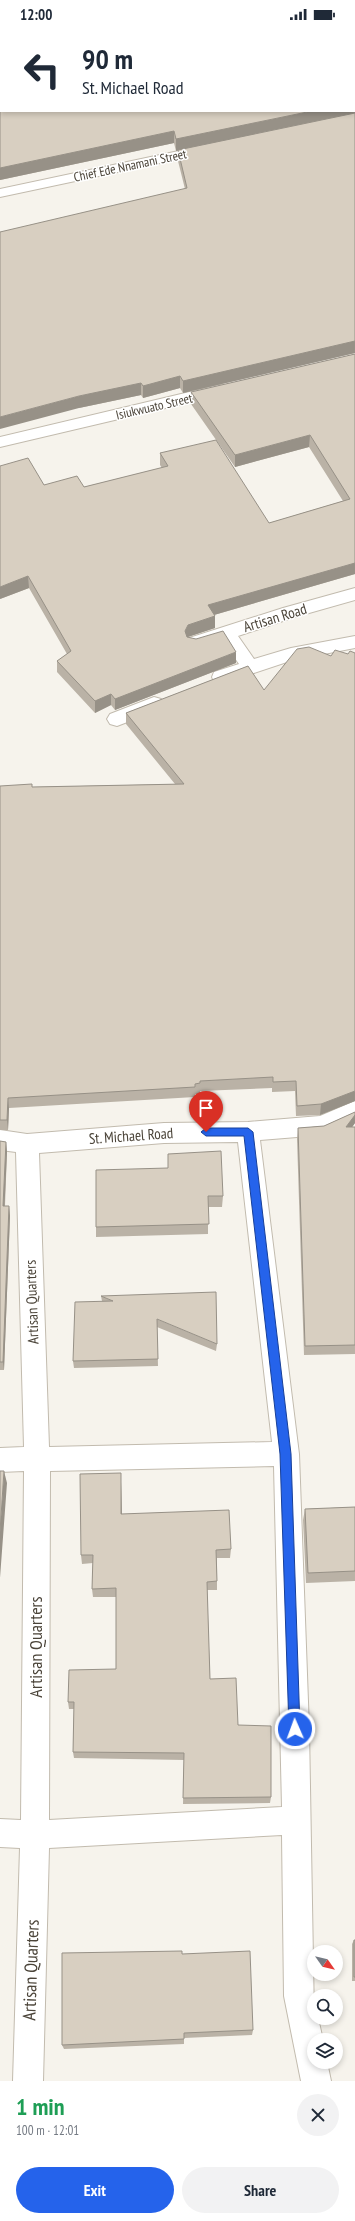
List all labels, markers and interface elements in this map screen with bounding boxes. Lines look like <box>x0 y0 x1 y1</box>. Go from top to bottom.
text: 12:00 <box>20 5 52 24</box>
text: 90 m <box>82 40 133 77</box>
icon: left <box>16 44 68 96</box>
text: St. Michael Road <box>82 76 184 99</box>
street label: Chief Ede Nnamani Street <box>72 145 189 186</box>
street label: Isiukwuato Street <box>114 389 195 424</box>
street label: Artisan Road <box>241 599 309 636</box>
pin <box>189 1091 223 1132</box>
icon: arrive <box>195 1097 217 1119</box>
street label: St. Michael Road <box>88 1123 174 1148</box>
street label: Artisan Quarters <box>21 1260 42 1345</box>
street label: Artisan Quarters <box>24 1596 47 1698</box>
position arrow <box>274 1708 316 1750</box>
street label: Artisan Quarters <box>17 1919 44 2021</box>
north arrow <box>307 1945 343 1981</box>
map controls <box>307 1945 343 2069</box>
button: search <box>307 1989 343 2025</box>
button: layers <box>307 2033 343 2069</box>
text: 1 min <box>16 2091 64 2122</box>
button: close <box>297 2094 339 2136</box>
text: 100 m · 12:01 <box>16 2122 79 2139</box>
button: Exit <box>16 2167 174 2213</box>
button: Share <box>182 2167 339 2213</box>

